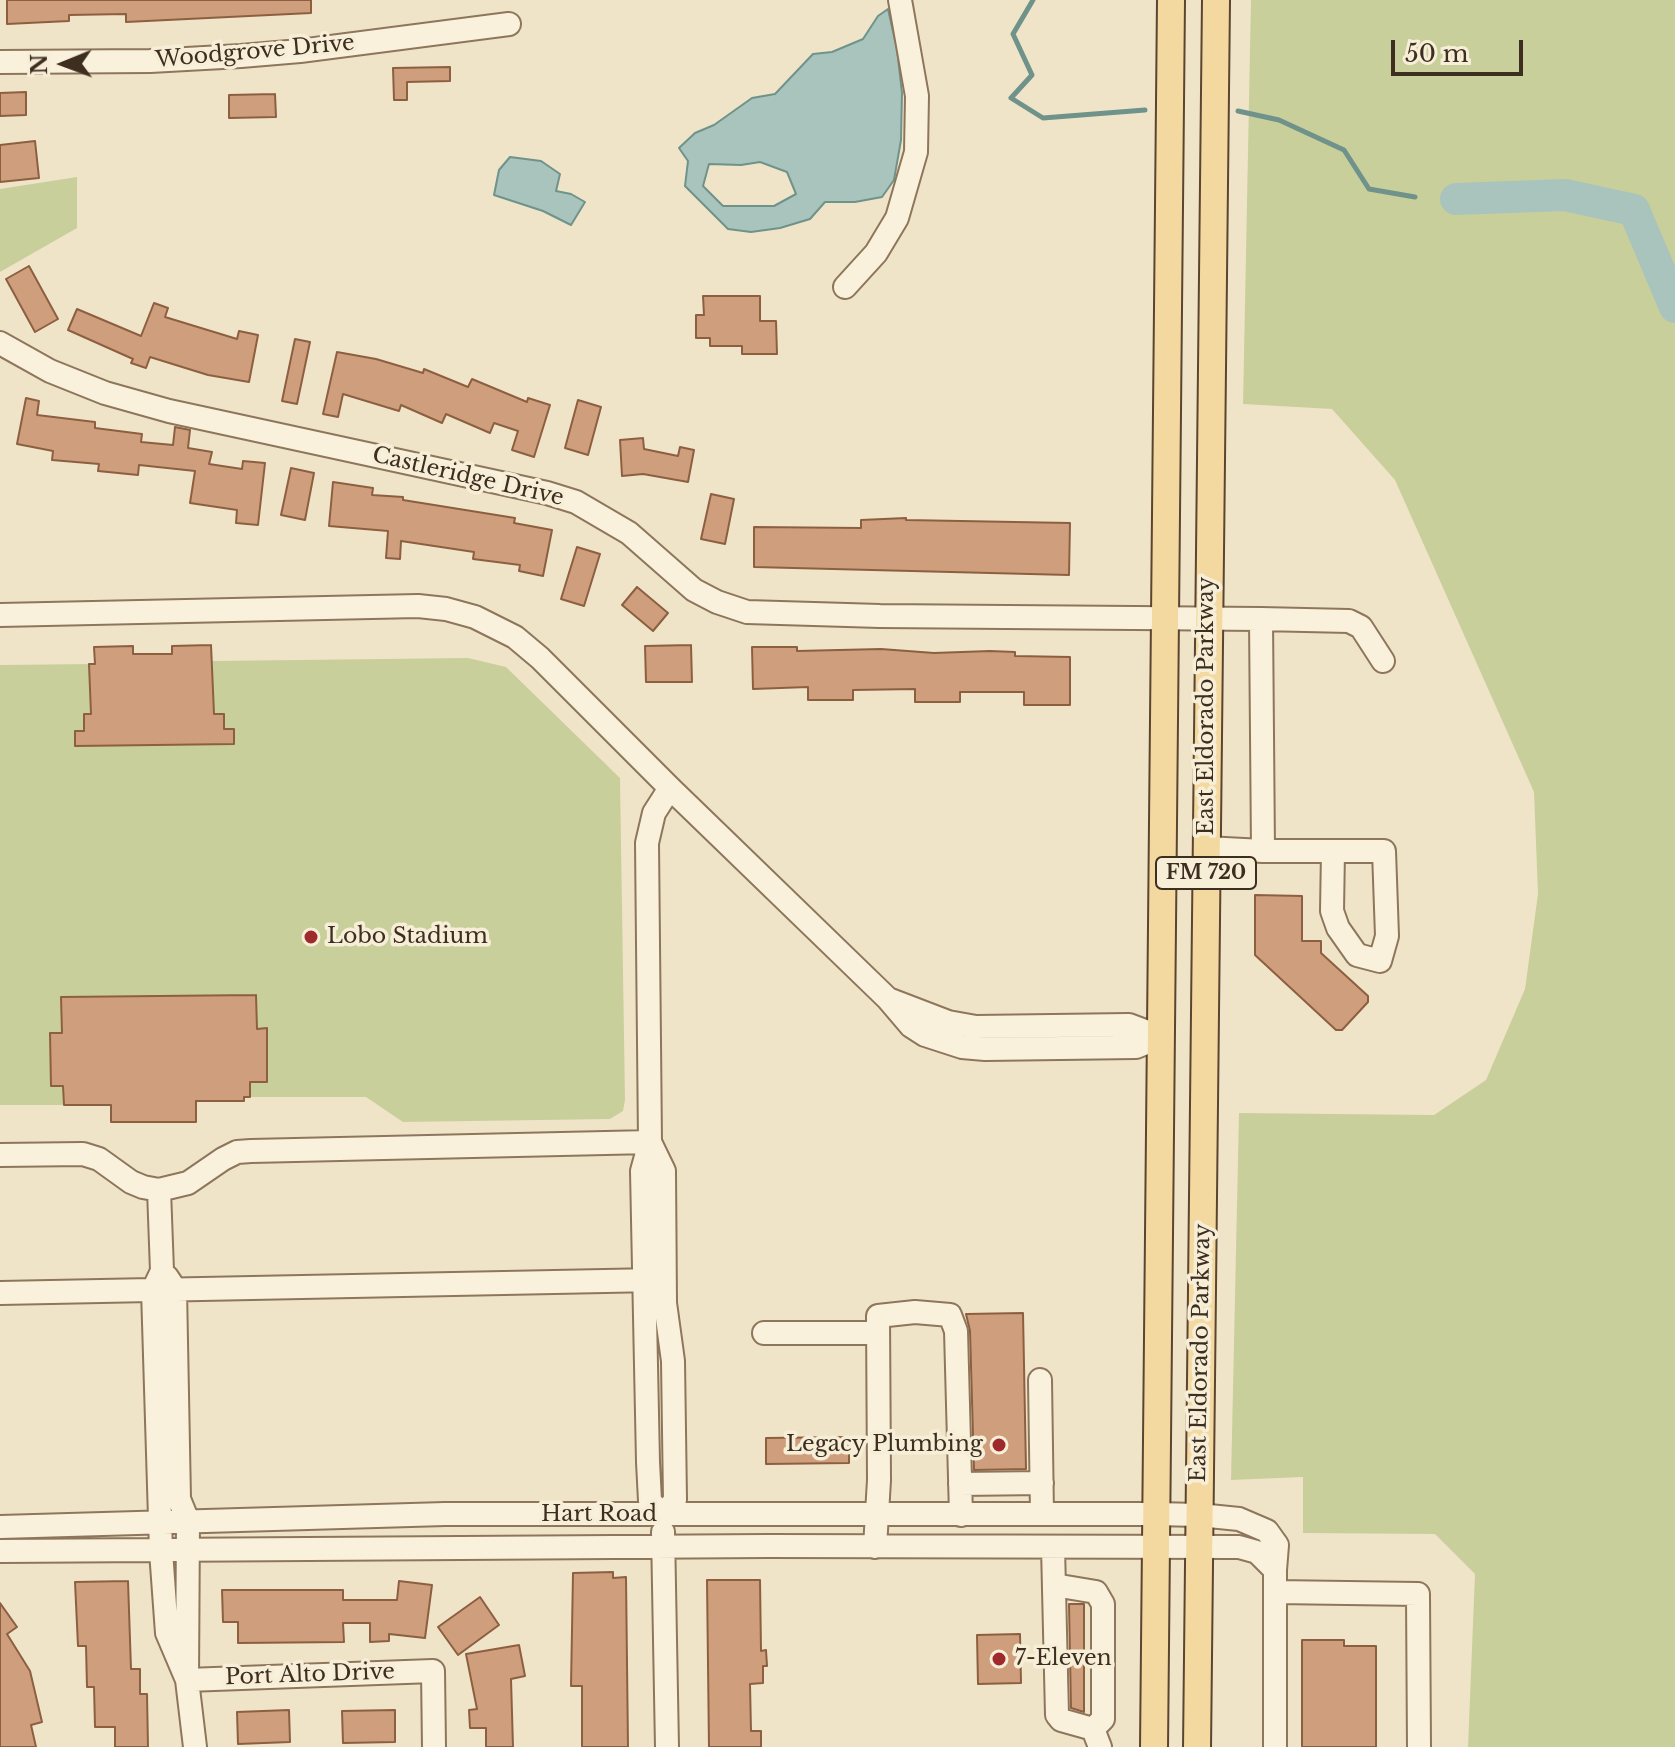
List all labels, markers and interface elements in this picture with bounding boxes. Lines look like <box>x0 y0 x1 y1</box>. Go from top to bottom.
north arrow <box>24 24 104 104</box>
scale bar <box>1395 24 1527 74</box>
street label: Woodgrove Drive <box>154 30 356 74</box>
text: 50 m <box>1405 39 1468 68</box>
text: N <box>26 54 53 75</box>
street label: Castleridge Drive <box>370 442 566 512</box>
street label: East Eldorado Parkway <box>1194 577 1220 835</box>
road number: FM 720 <box>1156 857 1256 889</box>
place label: Lobo Stadium <box>327 924 488 950</box>
marker: Lobo Stadium <box>302 928 320 946</box>
street label: East Eldorado Parkway <box>1186 1223 1216 1483</box>
place label: Legacy Plumbing <box>786 1432 983 1458</box>
marker: Legacy Plumbing <box>990 1436 1008 1454</box>
street label: Hart Road <box>541 1502 657 1528</box>
place label: 7-Eleven <box>1015 1646 1112 1672</box>
marker: 7-Eleven <box>990 1650 1008 1668</box>
street label: Port Alto Drive <box>225 1659 395 1691</box>

